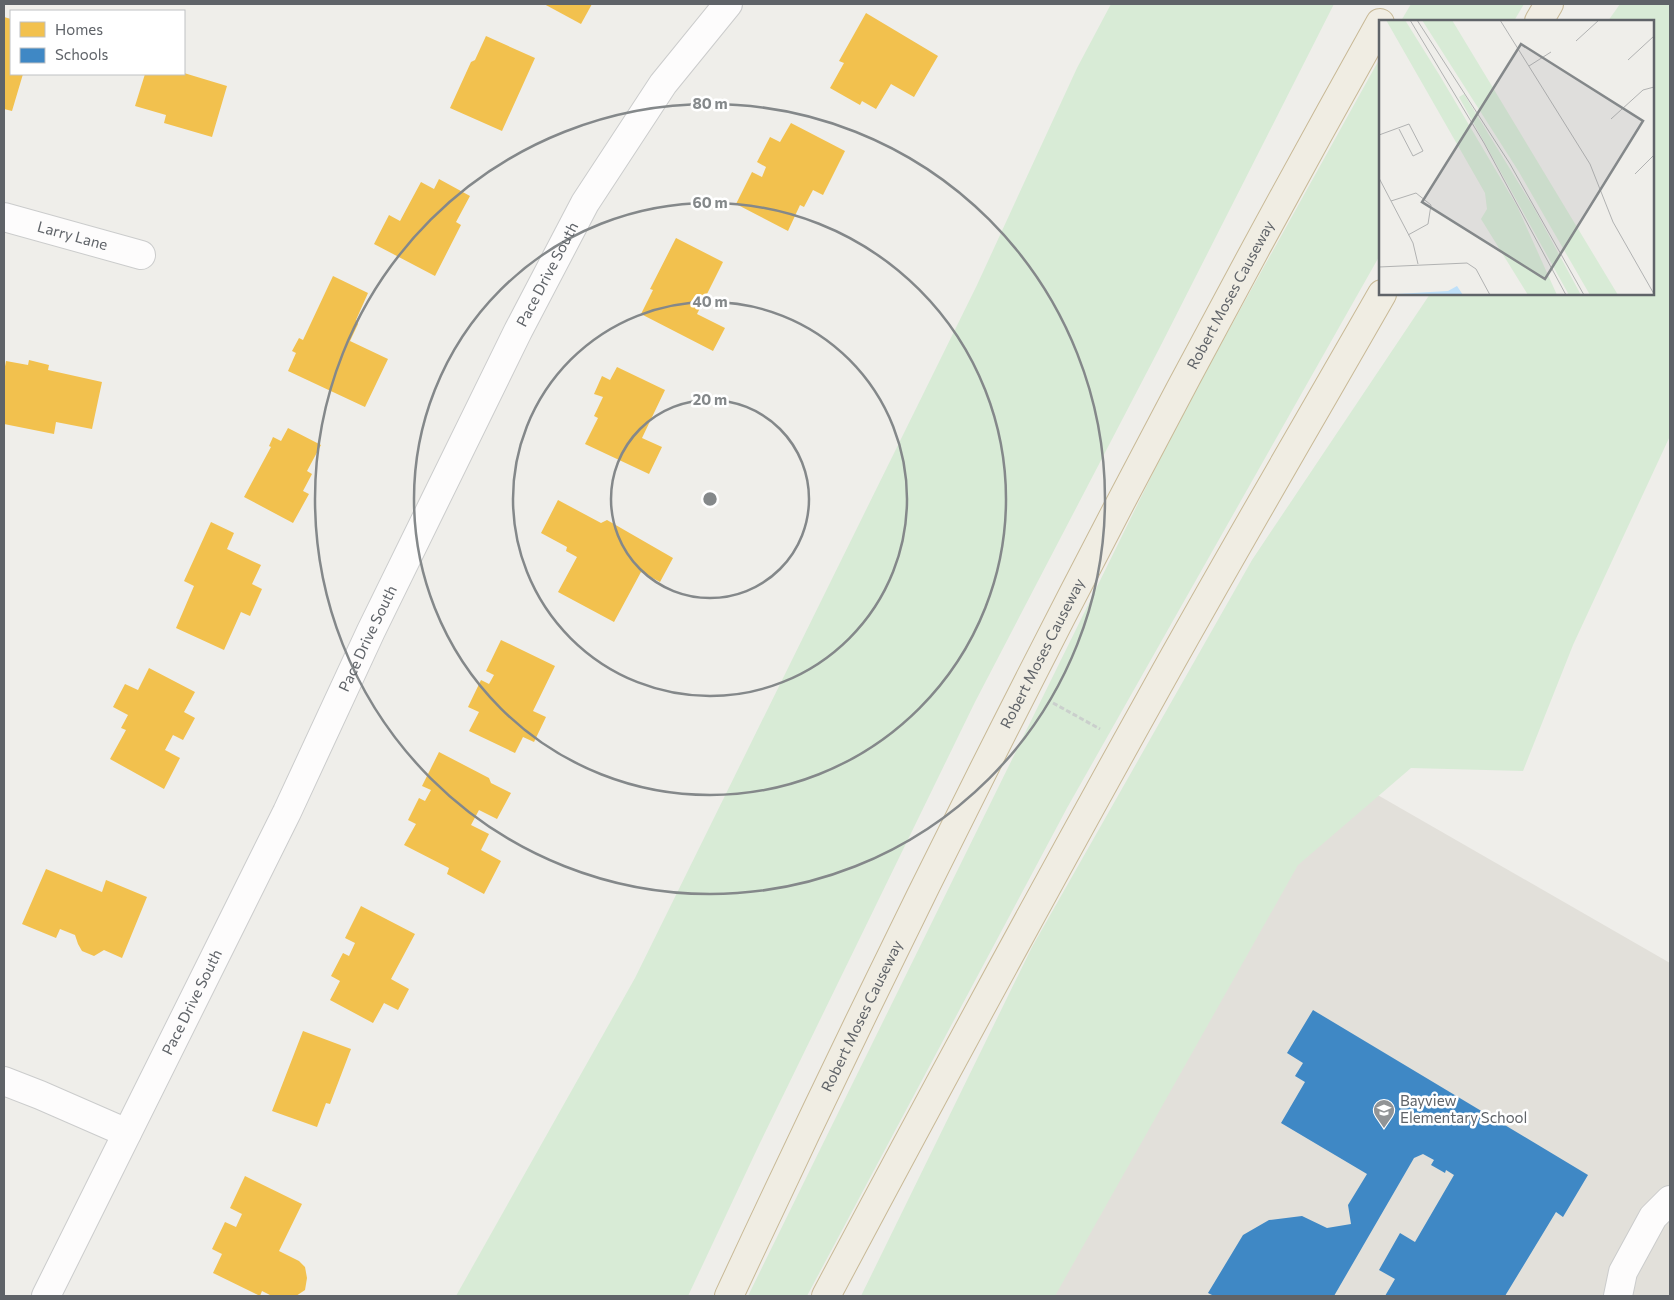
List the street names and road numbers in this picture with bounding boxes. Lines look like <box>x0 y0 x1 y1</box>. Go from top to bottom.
street label: Larry Lane <box>36 217 110 253</box>
street label: Robert Moses Causeway <box>1183 217 1277 372</box>
street label: Pace Drive South <box>512 219 581 329</box>
street label: Robert Moses Causeway <box>996 575 1088 731</box>
street label: Pace Drive South <box>334 582 400 694</box>
street label: Robert Moses Causeway <box>817 937 906 1094</box>
street label: Pace Drive South <box>157 946 225 1058</box>

